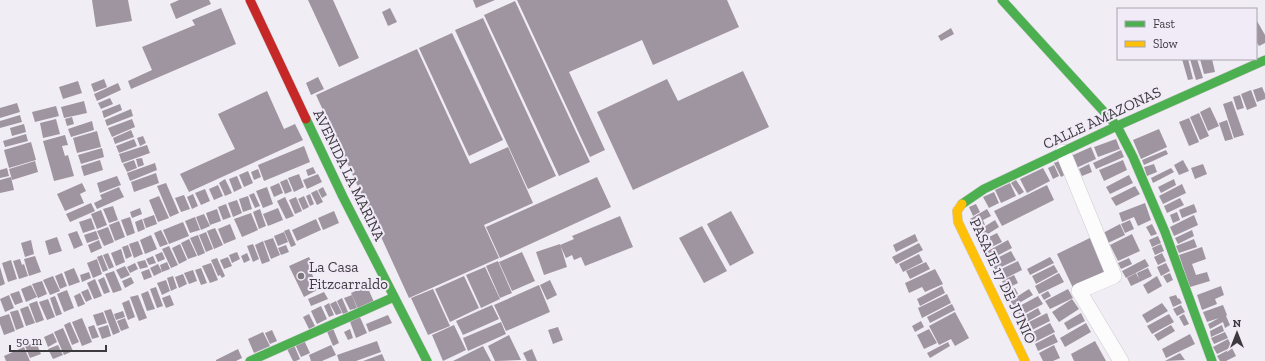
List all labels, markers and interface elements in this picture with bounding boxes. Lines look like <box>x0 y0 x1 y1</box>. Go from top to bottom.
legend <box>1117 8 1257 60</box>
text: Fast <box>1153 17 1176 31</box>
text: Slow <box>1153 37 1179 51</box>
street label: CALLE AMAZONAS <box>1040 83 1164 153</box>
street label: AVENIDA LA MARINA <box>309 106 389 244</box>
street label: PASAJE 17 DE JUNIO <box>966 215 1040 347</box>
place label: La Casa Fitzcarraldo <box>309 258 388 293</box>
marker: La Casa Fitzcarraldo <box>296 271 306 281</box>
north arrow <box>1217 313 1257 353</box>
text: N <box>1233 317 1242 330</box>
scale bar <box>10 327 106 353</box>
text: 50 m <box>16 334 43 348</box>

